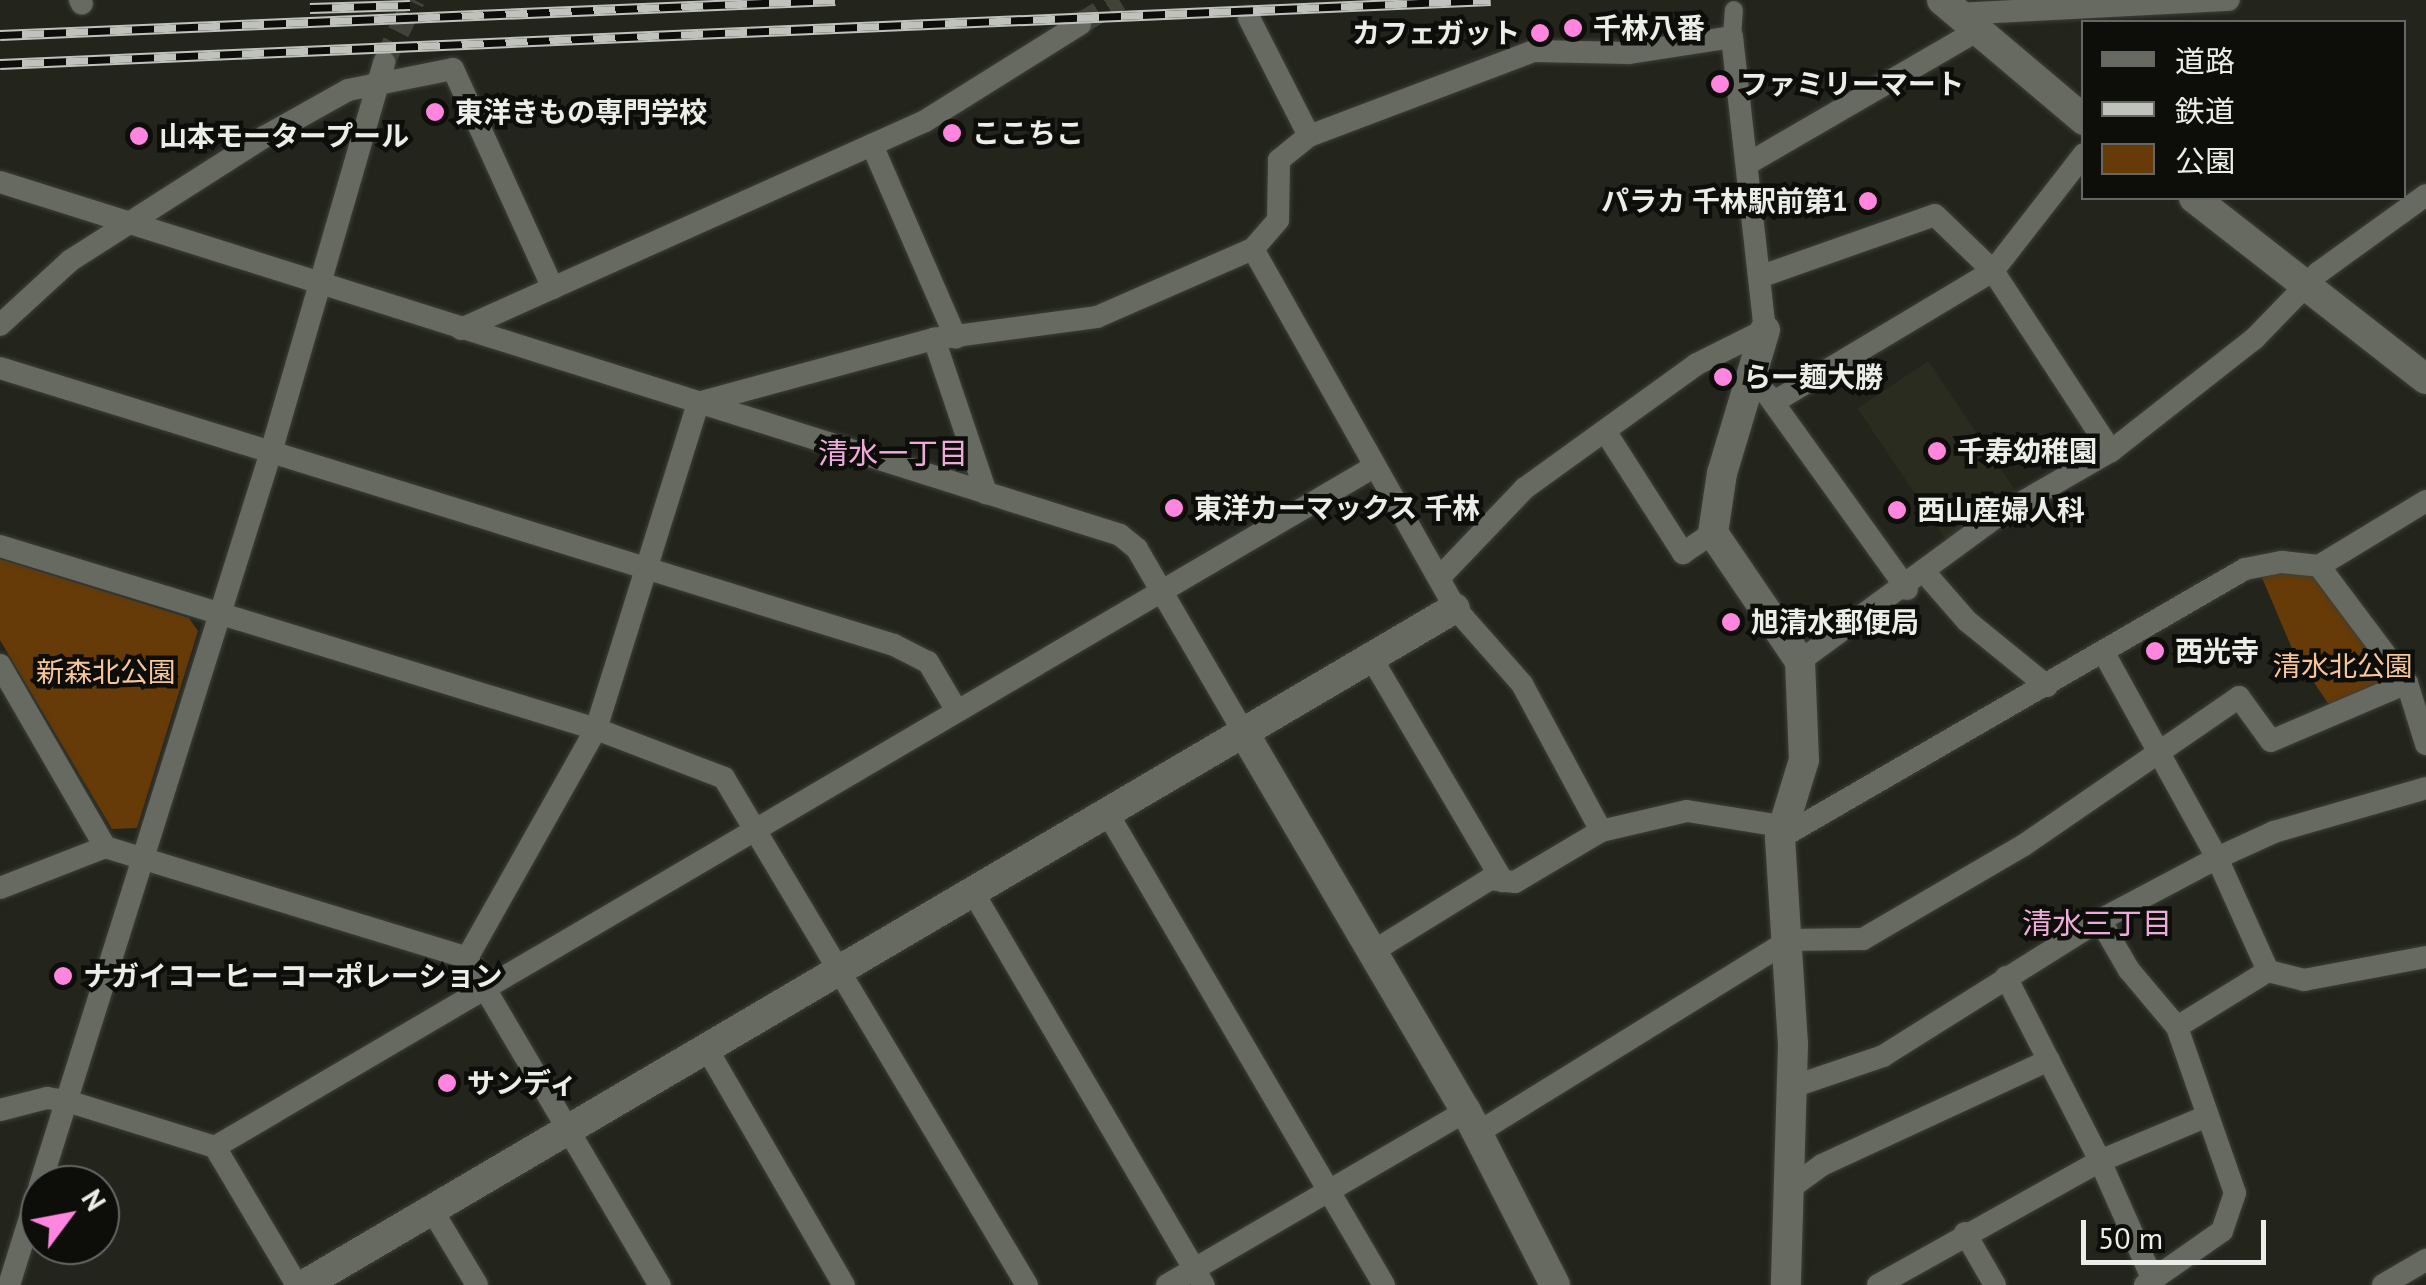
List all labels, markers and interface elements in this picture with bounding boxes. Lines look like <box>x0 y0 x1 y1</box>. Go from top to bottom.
place label: 千林八番 <box>1593 11 1705 45</box>
place label: カフェガット <box>1352 16 1520 50</box>
marker: 千林八番 <box>1562 17 1584 39</box>
legend <box>2081 20 2406 200</box>
marker: カフェガット <box>1529 22 1551 44</box>
text: 道路 <box>2175 41 2235 80</box>
place label: ファミリーマート <box>1740 67 1964 101</box>
marker: ファミリーマート <box>1709 73 1731 95</box>
text: 鉄道 <box>2175 91 2235 130</box>
place label: 東洋きもの専門学校 <box>455 95 707 129</box>
marker: 東洋きもの専門学校 <box>424 101 446 123</box>
place label: ここちこ <box>972 116 1084 150</box>
place label: 山本モータープール <box>159 119 411 153</box>
marker: ここちこ <box>941 122 963 144</box>
marker: 山本モータープール <box>128 125 150 147</box>
text: 公園 <box>2175 141 2235 180</box>
place label: パラカ 千林駅前第1 <box>1601 184 1848 218</box>
marker: パラカ 千林駅前第1 <box>1857 190 1879 212</box>
place label: らー麺大勝 <box>1743 360 1883 394</box>
marker: らー麺大勝 <box>1712 366 1734 388</box>
place label: 千寿幼稚園 <box>1957 434 2097 468</box>
district label: 清水一丁目 <box>818 435 968 471</box>
marker: 千寿幼稚園 <box>1926 440 1948 462</box>
place label: 東洋カーマックス 千林 <box>1194 491 1481 525</box>
place label: 西山産婦人科 <box>1917 493 2085 527</box>
marker: 東洋カーマックス 千林 <box>1163 497 1185 519</box>
marker: 西山産婦人科 <box>1886 499 1908 521</box>
place label: 旭清水郵便局 <box>1751 605 1919 639</box>
marker: 旭清水郵便局 <box>1720 611 1742 633</box>
place label: 西光寺 <box>2175 634 2259 668</box>
marker: 西光寺 <box>2144 640 2166 662</box>
park label: 清水北公園 <box>2273 649 2413 683</box>
park label: 新森北公園 <box>36 655 176 689</box>
district label: 清水三丁目 <box>2022 905 2172 941</box>
place label: ナガイコーヒーコーポレーション <box>83 959 503 993</box>
marker: ナガイコーヒーコーポレーション <box>52 965 74 987</box>
place label: サンディ <box>467 1066 579 1100</box>
marker: サンディ <box>436 1072 458 1094</box>
north arrow <box>20 1165 120 1265</box>
text: N <box>74 1182 115 1218</box>
scale bar <box>2086 1200 2271 1262</box>
text: 50 m <box>2098 1218 2163 1257</box>

